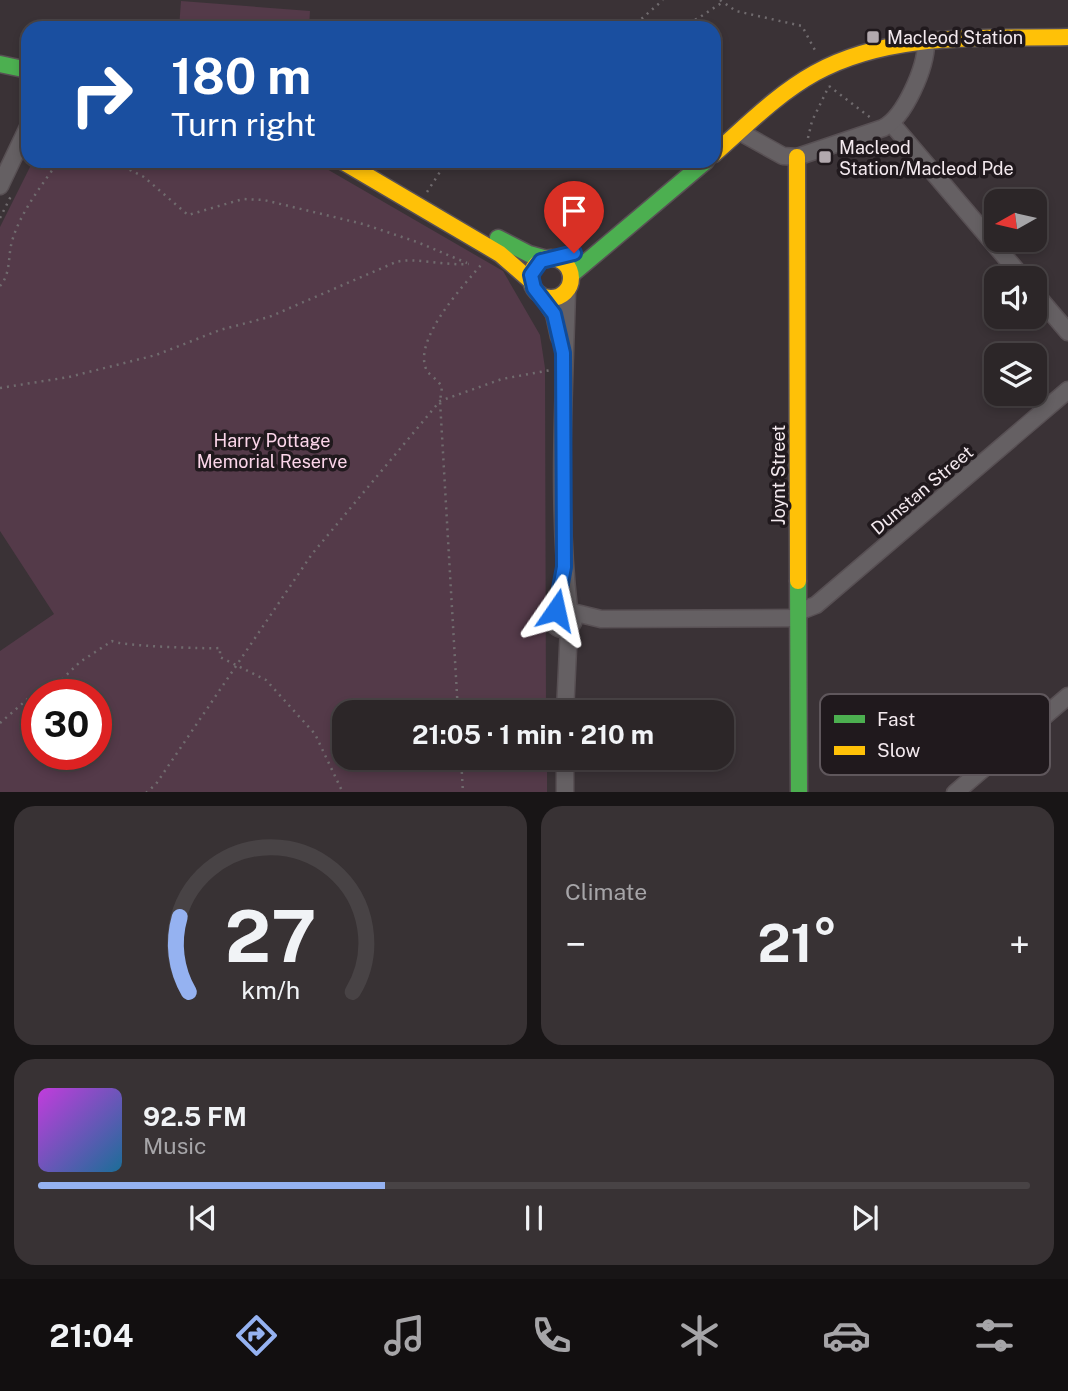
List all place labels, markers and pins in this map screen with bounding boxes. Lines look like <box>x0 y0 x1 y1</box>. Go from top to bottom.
place label: Macleod Station <box>887 27 1023 48</box>
marker: Macleod Station <box>865 29 881 45</box>
place label: Macleod Station/Macleod Pde <box>839 137 1014 179</box>
marker: Macleod Station/Macleod Pde <box>817 149 833 165</box>
pin <box>544 181 604 253</box>

